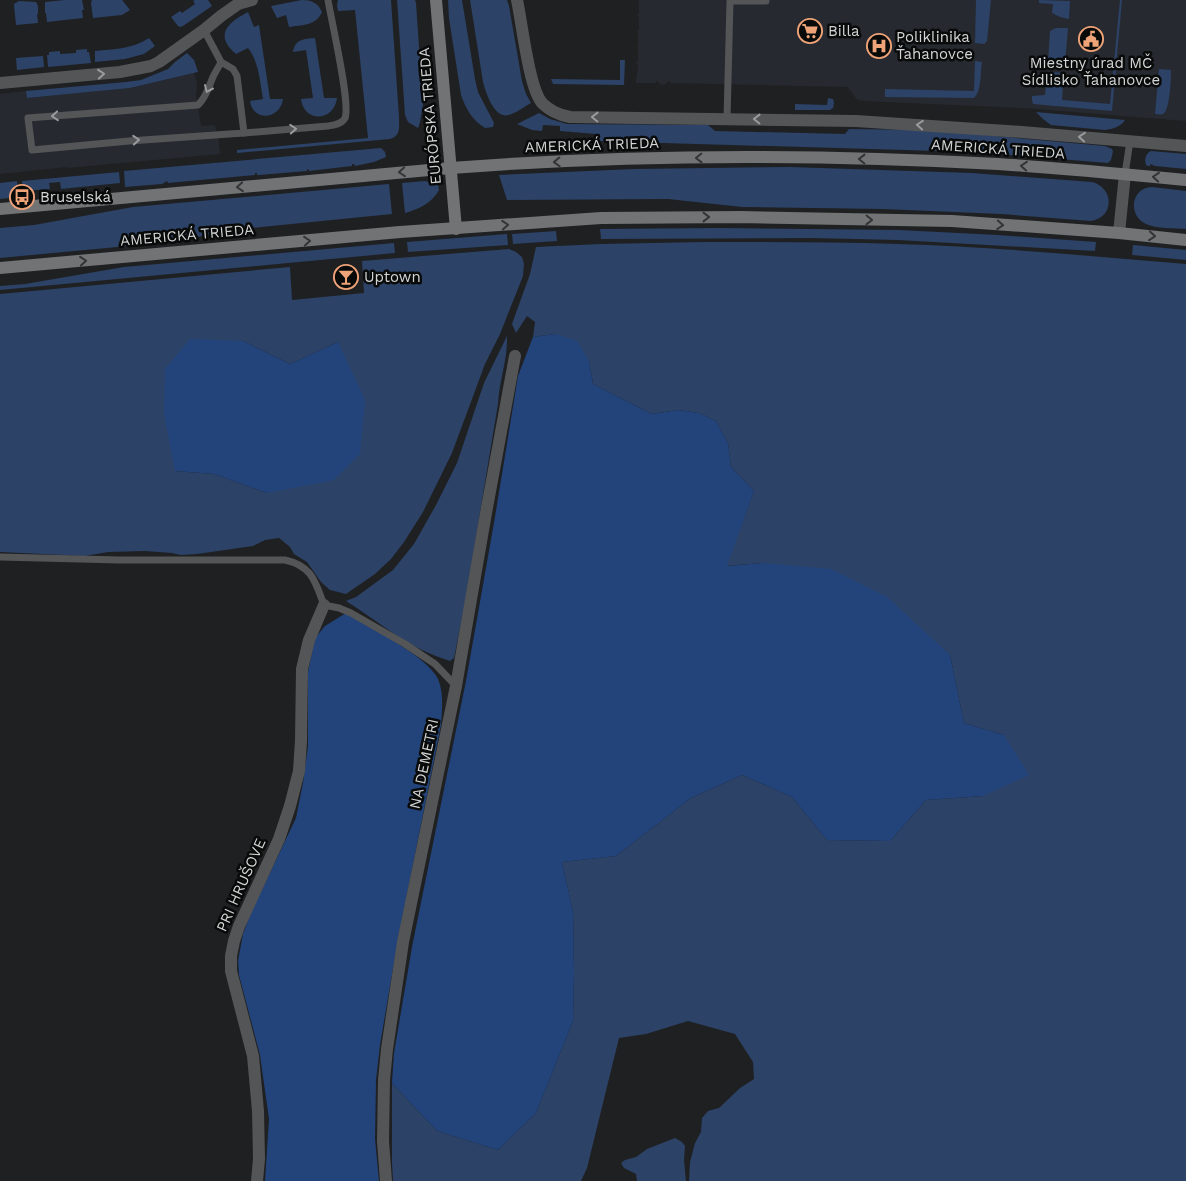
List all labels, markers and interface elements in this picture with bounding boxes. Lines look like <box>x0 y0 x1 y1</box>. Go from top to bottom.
supermarket icon: Billa <box>797 18 823 44</box>
place label: Billa <box>828 22 860 40</box>
public building icon: Miestny úrad MČ Sídlisko Ťahanovce <box>1078 26 1104 52</box>
place label: Poliklinika Ťahanovce <box>896 28 973 63</box>
hospital icon: Poliklinika Ťahanovce <box>866 33 892 59</box>
street label: EURÓPSKA TRIEDA <box>414 47 445 185</box>
place label: Miestny úrad MČ Sídlisko Ťahanovce <box>1022 53 1160 89</box>
one-way arrow <box>97 69 105 80</box>
one-way arrow <box>204 84 215 93</box>
one-way arrow <box>51 110 59 121</box>
one-way arrow <box>591 112 598 122</box>
one-way arrow <box>753 114 761 125</box>
one-way arrow <box>916 120 924 131</box>
one-way arrow <box>289 124 297 135</box>
one-way arrow <box>1078 132 1086 143</box>
street label: AMERICKÁ TRIEDA <box>525 134 659 156</box>
one-way arrow <box>132 135 140 146</box>
street label: AMERICKÁ TRIEDA <box>930 135 1066 163</box>
one-way arrow <box>695 153 703 163</box>
one-way arrow <box>858 154 866 164</box>
one-way arrow <box>553 157 561 168</box>
one-way arrow <box>1020 161 1028 172</box>
one-way arrow <box>398 167 406 178</box>
one-way arrow <box>1151 172 1159 183</box>
one-way arrow <box>236 182 244 193</box>
bus stop icon: Bruselská <box>9 184 35 210</box>
place label: Bruselská <box>40 188 112 206</box>
one-way arrow <box>702 212 710 222</box>
one-way arrow <box>865 215 873 225</box>
one-way arrow <box>997 219 1005 230</box>
street label: AMERICKÁ TRIEDA <box>119 220 255 250</box>
one-way arrow <box>501 220 509 231</box>
one-way arrow <box>1149 231 1157 242</box>
one-way arrow <box>303 236 311 247</box>
one-way arrow <box>79 256 87 267</box>
bar icon: Uptown <box>333 264 359 290</box>
place label: Uptown <box>364 268 421 286</box>
street label: NA DEMETRI <box>406 717 442 811</box>
street label: PRI HRUŠOVE <box>211 835 270 934</box>

